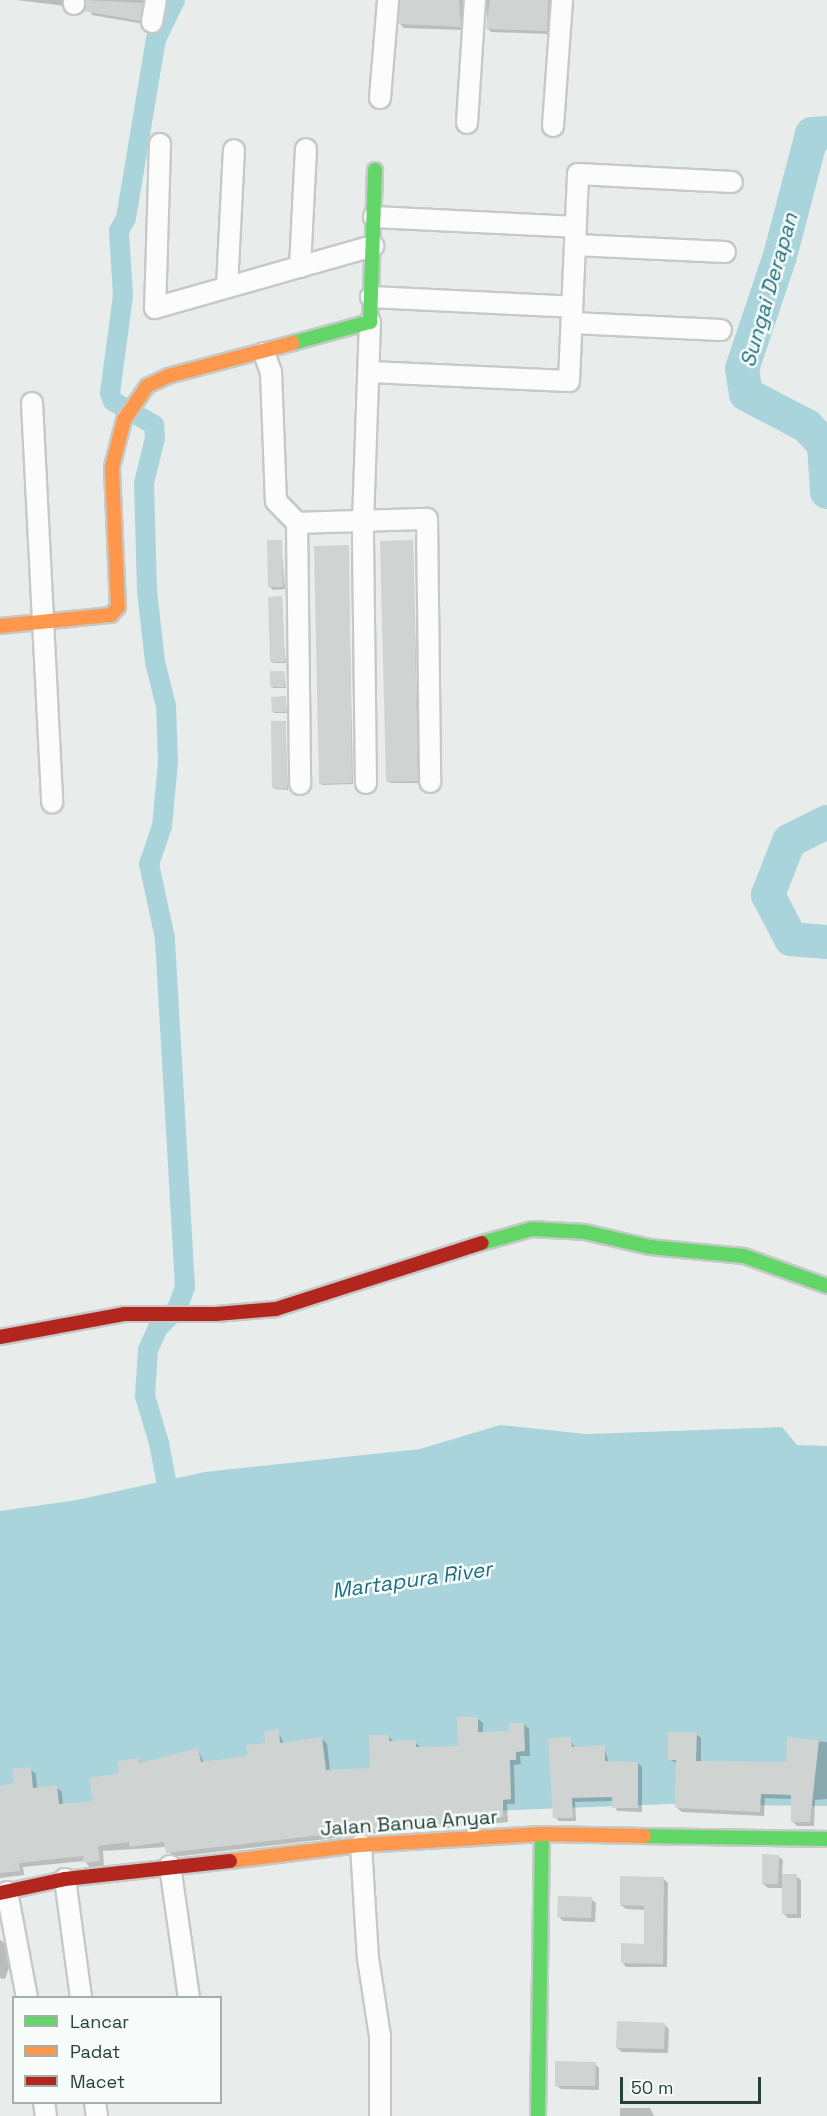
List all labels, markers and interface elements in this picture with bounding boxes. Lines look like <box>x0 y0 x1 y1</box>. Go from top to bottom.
water label: Sungai Derapan <box>735 210 803 370</box>
water label: Martapura River <box>331 1556 493 1604</box>
street label: Jalan Banua Anyar <box>319 1805 499 1841</box>
legend <box>12 1996 222 2104</box>
text: Lancar <box>70 2010 129 2033</box>
text: Padat <box>70 2040 120 2063</box>
scale bar <box>623 2065 764 2103</box>
text: Macet <box>70 2070 125 2093</box>
text: 50 m <box>631 2076 673 2099</box>

